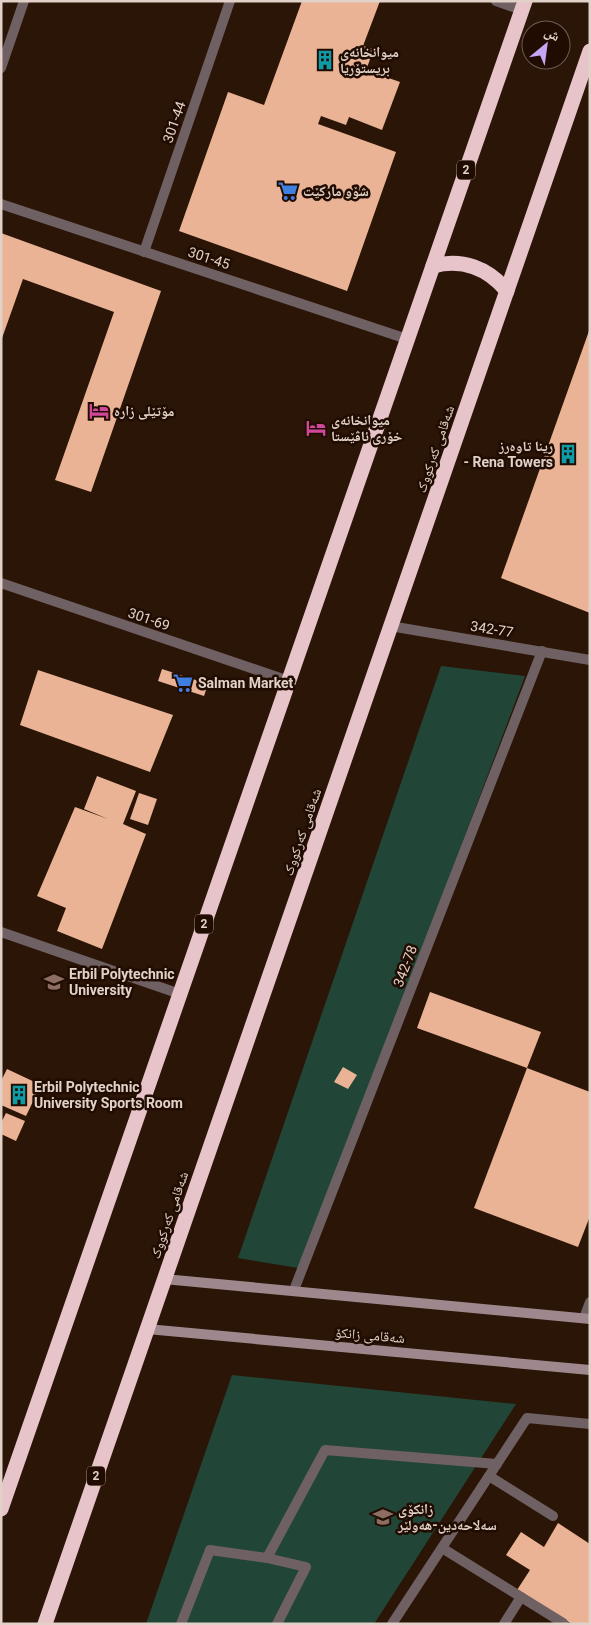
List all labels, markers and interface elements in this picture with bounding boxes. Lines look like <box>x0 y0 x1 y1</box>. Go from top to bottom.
north arrow <box>521 20 571 70</box>
text: ش <box>541 23 563 45</box>
place label: میوانخانەی بریستۆریا <box>340 44 399 77</box>
building icon: میوانخانەی بریستۆریا <box>314 49 336 71</box>
street label: 301-44 <box>159 99 189 145</box>
road number: 2 <box>457 160 475 180</box>
supermarket icon: شۆو مارکێت <box>277 180 299 202</box>
place label: شۆو مارکێت <box>303 183 369 199</box>
street label: 301-45 <box>186 244 232 272</box>
hotel icon: مۆتێلی زارە <box>88 400 110 422</box>
place label: مۆتێلی زارە <box>114 403 174 420</box>
street label: شەقامی کەرکووک <box>413 403 458 495</box>
place label: میوانخانەی خۆری ئاڤێستا <box>331 412 402 445</box>
hotel icon: میوانخانەی خۆری ئاڤێستا <box>305 417 327 439</box>
place label: رينا تاوەرز - Rena Towers <box>463 438 553 470</box>
building icon: رينا تاوەرز - Rena Towers <box>557 443 579 465</box>
street label: 301-69 <box>126 604 172 634</box>
street label: 342-77 <box>469 618 515 640</box>
supermarket icon: Salman Market <box>172 672 194 694</box>
place label: Salman Market <box>198 675 294 691</box>
street label: شەقامی کەرکووک <box>280 786 325 878</box>
road number: 2 <box>195 914 213 934</box>
street label: 342-78 <box>390 943 420 989</box>
place label: Erbil Polytechnic University <box>69 966 175 998</box>
school or university icon: Erbil Polytechnic University <box>43 971 65 993</box>
place label: Erbil Polytechnic University Sports Room <box>34 1079 183 1111</box>
building icon: Erbil Polytechnic University Sports Room <box>8 1084 30 1106</box>
street label: شەقامی کەرکووک <box>147 1169 192 1261</box>
street label: شەقامی زانکۆ <box>334 1324 406 1347</box>
road number: 2 <box>87 1466 105 1485</box>
place label: زانکۆی سەلاحەدین-هەولێر <box>397 1501 497 1534</box>
school or university icon: زانکۆی سەلاحەدین-هەولێر <box>372 1506 394 1528</box>

